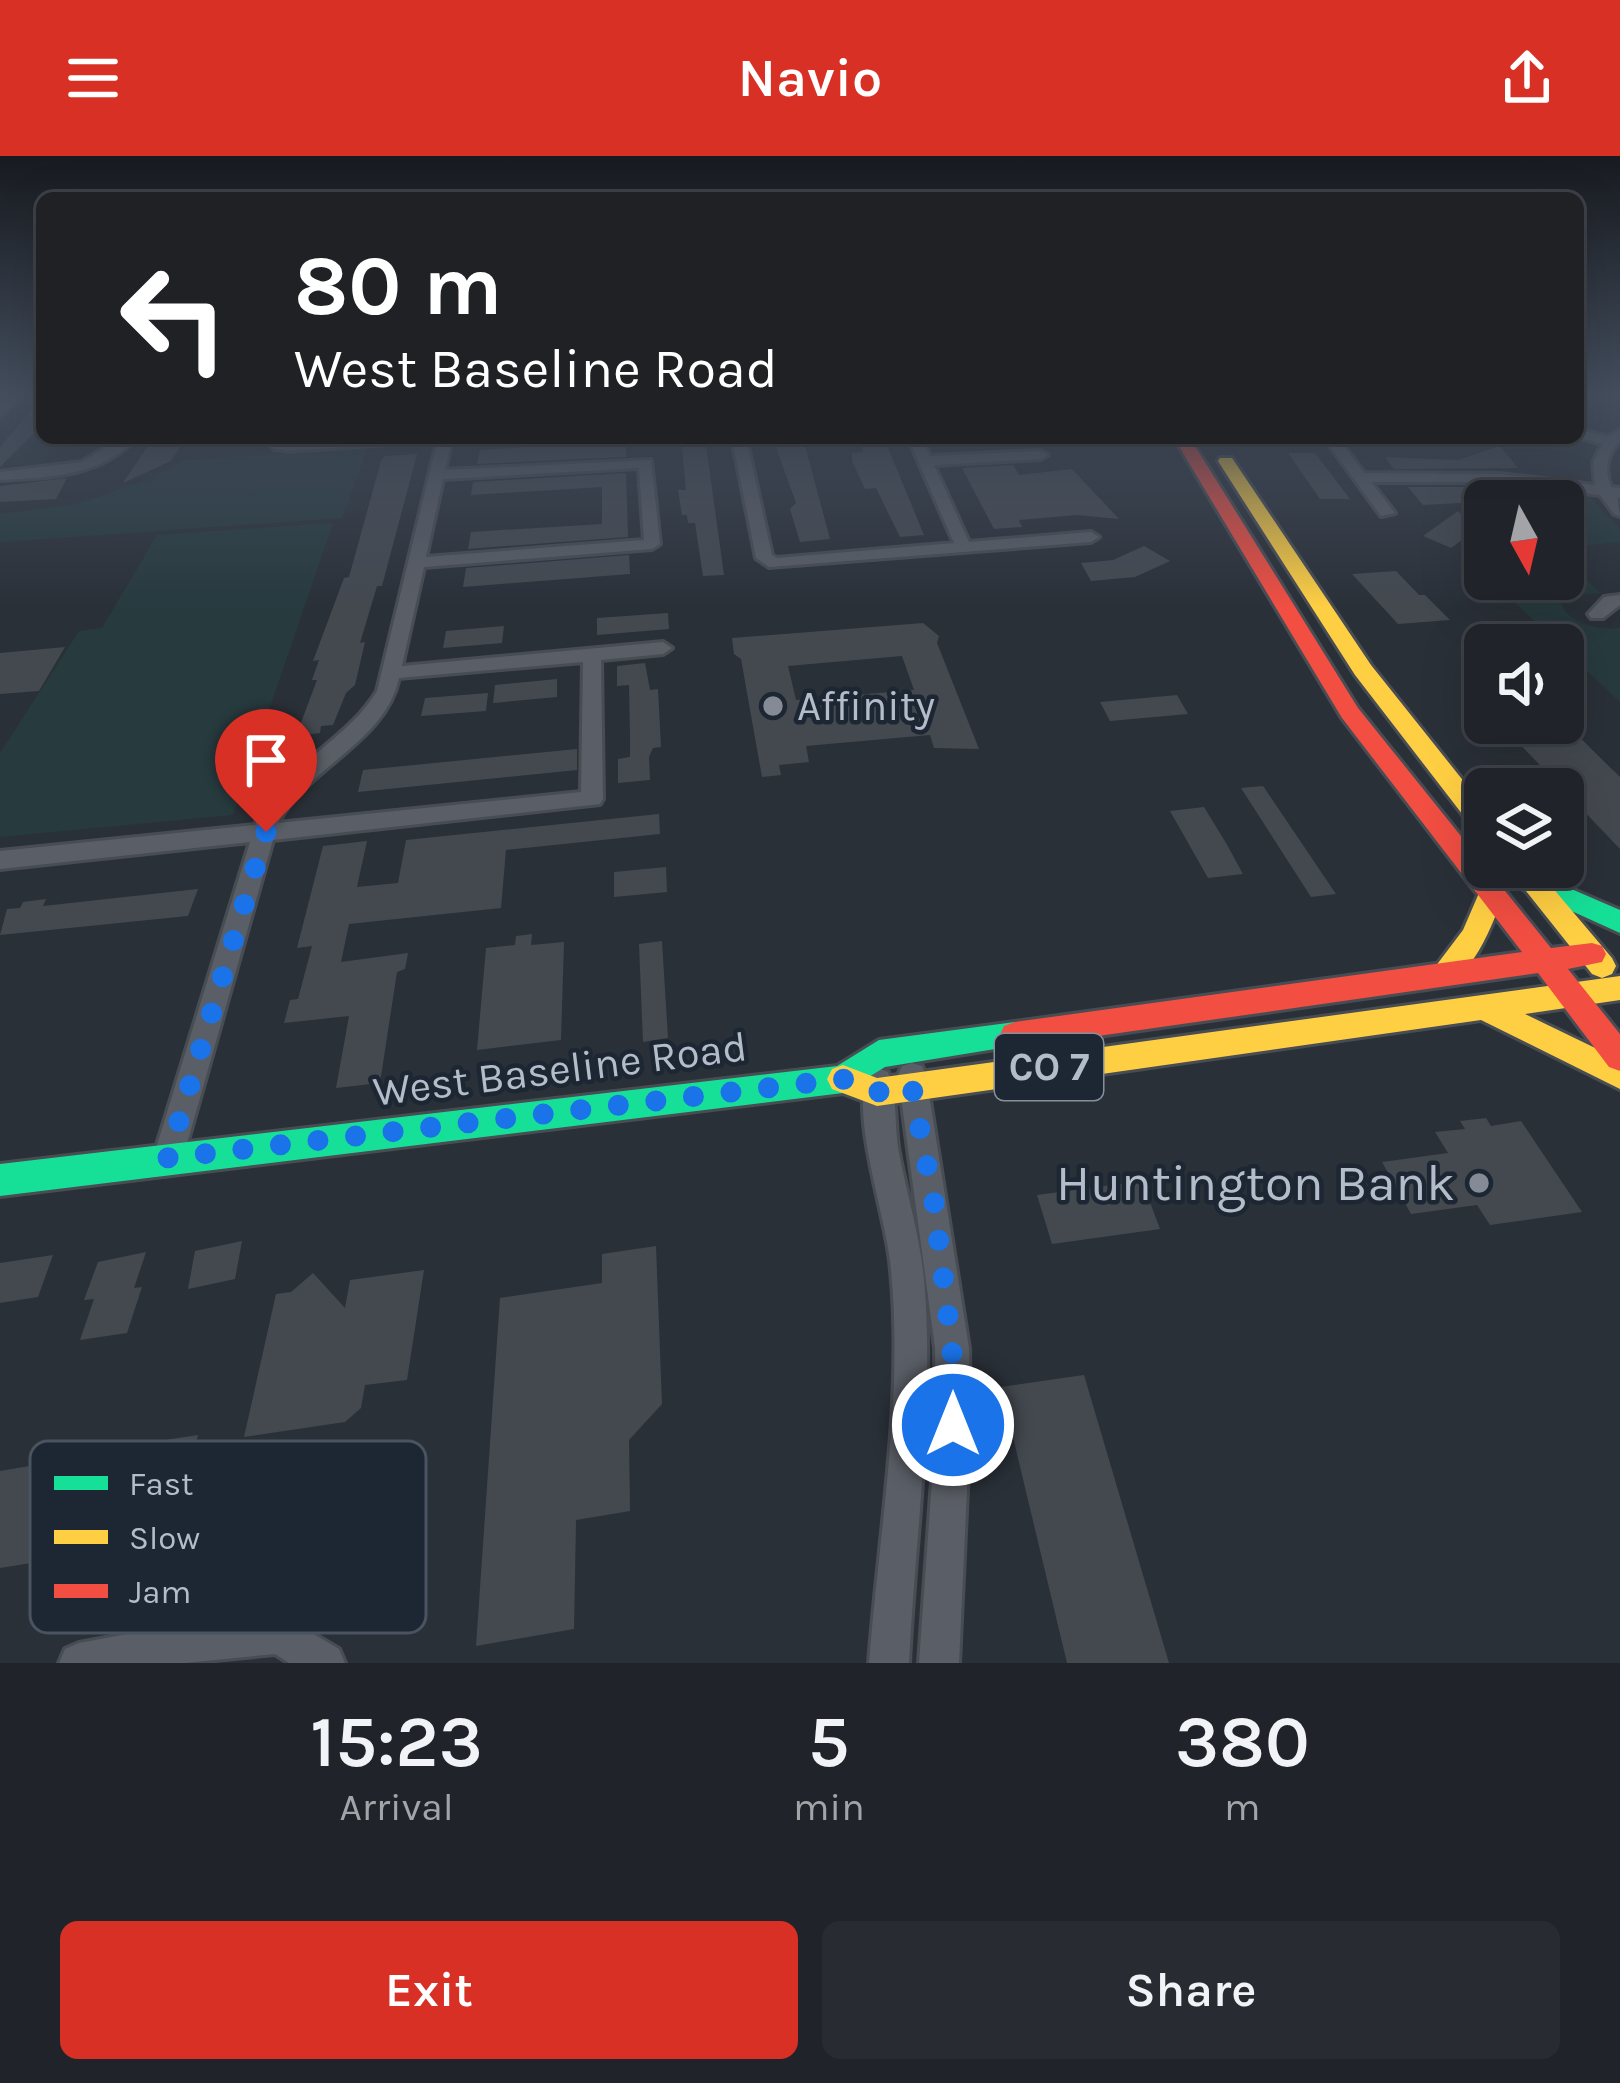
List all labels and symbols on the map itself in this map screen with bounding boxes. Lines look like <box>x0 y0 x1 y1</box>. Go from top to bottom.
north arrow <box>1464 480 1584 600</box>
place label: Affinity <box>797 681 935 731</box>
marker: Affinity <box>760 693 786 719</box>
pin <box>215 709 317 832</box>
street label: West Baseline Road <box>370 1021 750 1117</box>
road number: CO 7 <box>995 1034 1103 1100</box>
place label: Huntington Bank <box>1056 1153 1455 1213</box>
marker: Huntington Bank <box>1466 1170 1492 1196</box>
position arrow <box>890 1362 1016 1488</box>
legend <box>30 1441 426 1633</box>
text: Fast <box>129 1465 193 1503</box>
text: Slow <box>129 1519 200 1557</box>
text: Jam <box>129 1573 191 1611</box>

